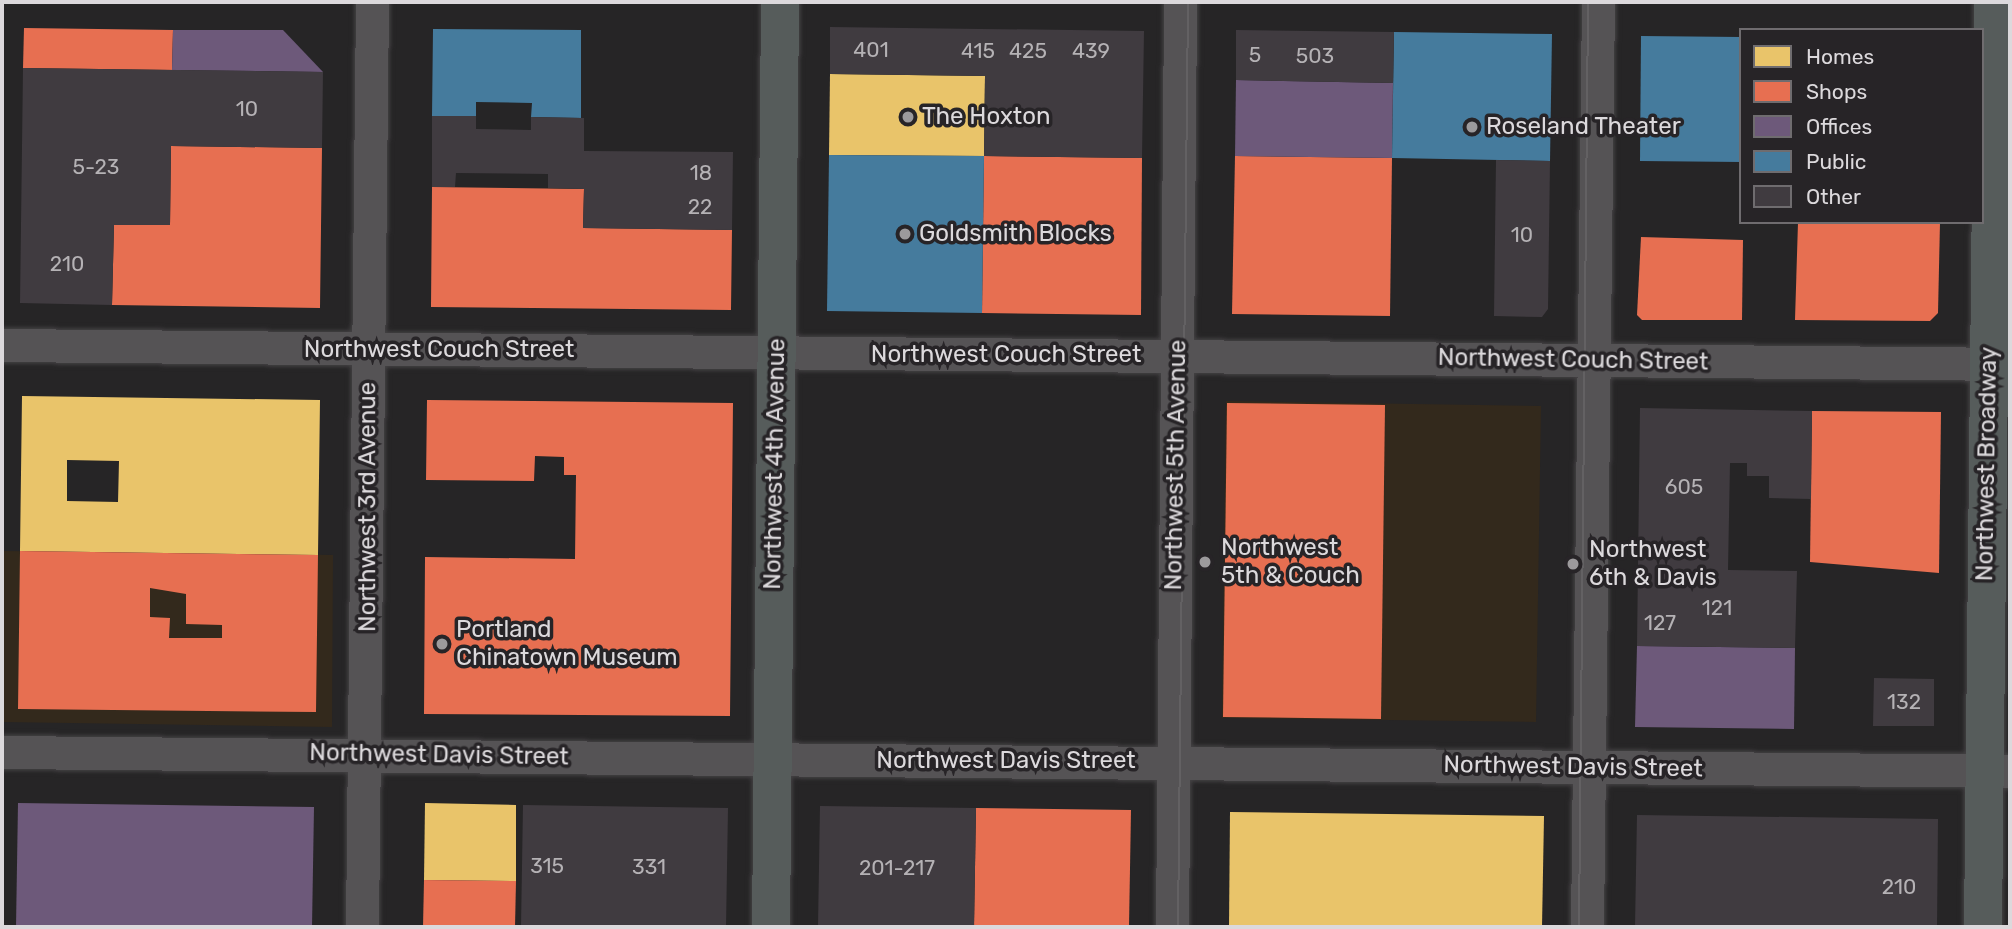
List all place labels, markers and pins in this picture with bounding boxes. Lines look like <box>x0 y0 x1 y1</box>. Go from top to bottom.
place label: The Hoxton <box>922 103 1051 131</box>
marker: The Hoxton <box>900 109 916 125</box>
place label: Roseland Theater <box>1486 113 1681 141</box>
marker: Roseland Theater <box>1464 119 1480 135</box>
place label: Goldsmith Blocks <box>919 220 1112 248</box>
marker: Goldsmith Blocks <box>897 226 913 242</box>
place label: Northwest 5th & Couch <box>1221 534 1360 590</box>
place label: Northwest 6th & Davis <box>1589 536 1717 592</box>
marker: Northwest 5th & Couch <box>1195 552 1215 572</box>
marker: Northwest 6th & Davis <box>1563 554 1583 574</box>
place label: Portland Chinatown Museum <box>456 616 678 672</box>
marker: Portland Chinatown Museum <box>434 636 450 652</box>

